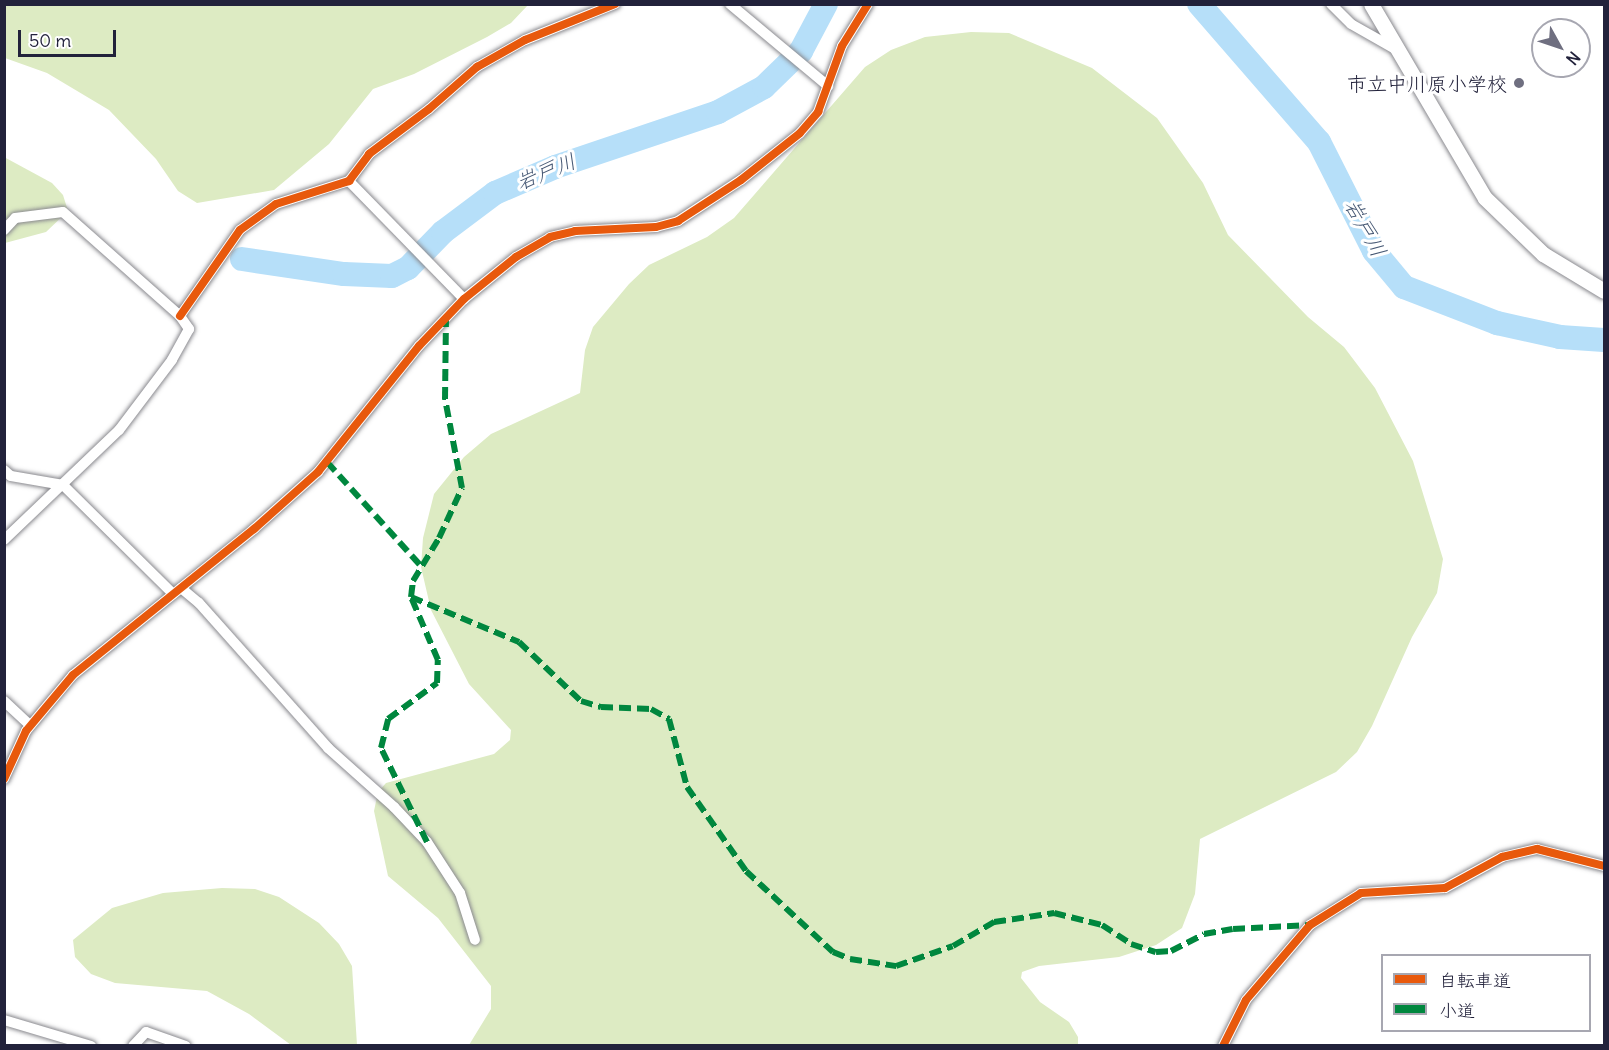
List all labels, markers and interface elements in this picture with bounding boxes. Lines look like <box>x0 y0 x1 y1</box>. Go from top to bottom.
scale bar <box>21 18 118 56</box>
north arrow <box>1531 18 1591 78</box>
text: 50 m <box>29 29 71 52</box>
text: N <box>1562 48 1584 69</box>
place label: 市立中川原小学校 <box>1347 71 1507 95</box>
marker: 市立中川原小学校 <box>1512 76 1526 90</box>
water label: 岩戸川 <box>512 149 580 195</box>
water label: 岩戸川 <box>1339 194 1391 262</box>
legend <box>1381 954 1591 1032</box>
text: 自転車道 <box>1439 969 1511 992</box>
text: 小道 <box>1439 999 1475 1022</box>

